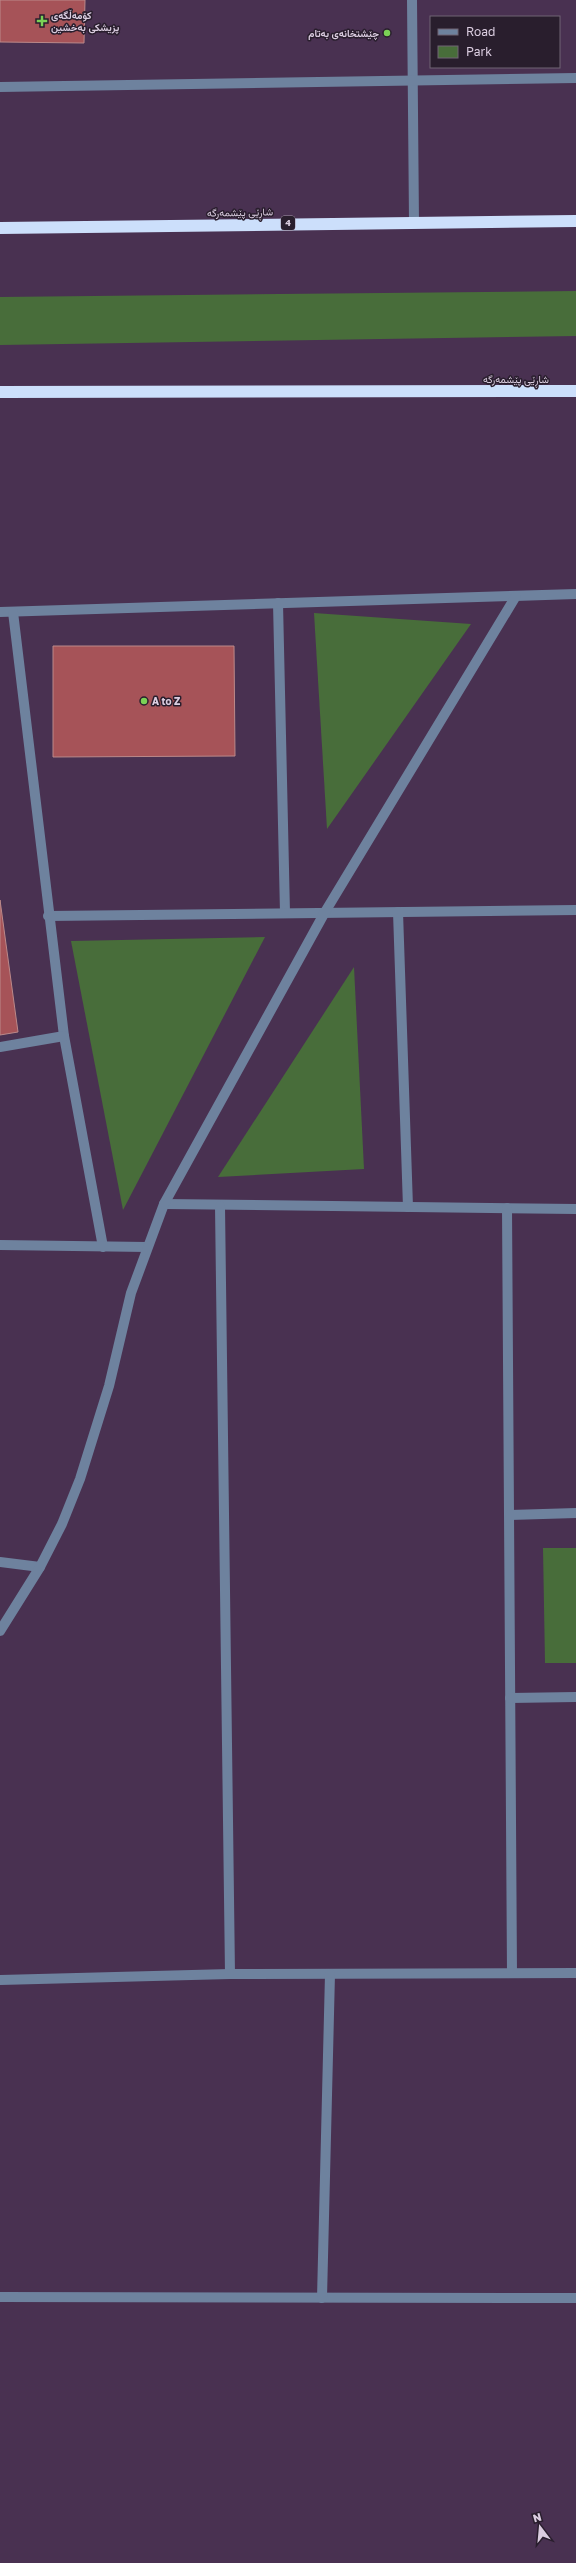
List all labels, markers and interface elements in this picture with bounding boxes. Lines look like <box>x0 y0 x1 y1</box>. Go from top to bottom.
place label: کۆمەڵگەی پزیشکی بەخشین <box>51 9 120 35</box>
marker: کۆمەڵگەی پزیشکی بەخشین <box>36 15 48 27</box>
legend <box>430 16 560 68</box>
text: Road <box>466 24 495 39</box>
place label: چێشتخانەی بەتام <box>308 27 379 41</box>
marker: چێشتخانەی بەتام <box>382 28 392 38</box>
text: Park <box>466 44 492 59</box>
street label: شاڕێی پێشمەرگە <box>207 205 273 222</box>
road number: 4 <box>281 216 295 230</box>
street label: شاڕێی پێشمەرگە <box>483 373 549 388</box>
place label: A to Z <box>152 695 180 707</box>
marker: A to Z <box>139 696 149 706</box>
north arrow <box>520 2507 560 2547</box>
text: N <box>531 2510 543 2524</box>

